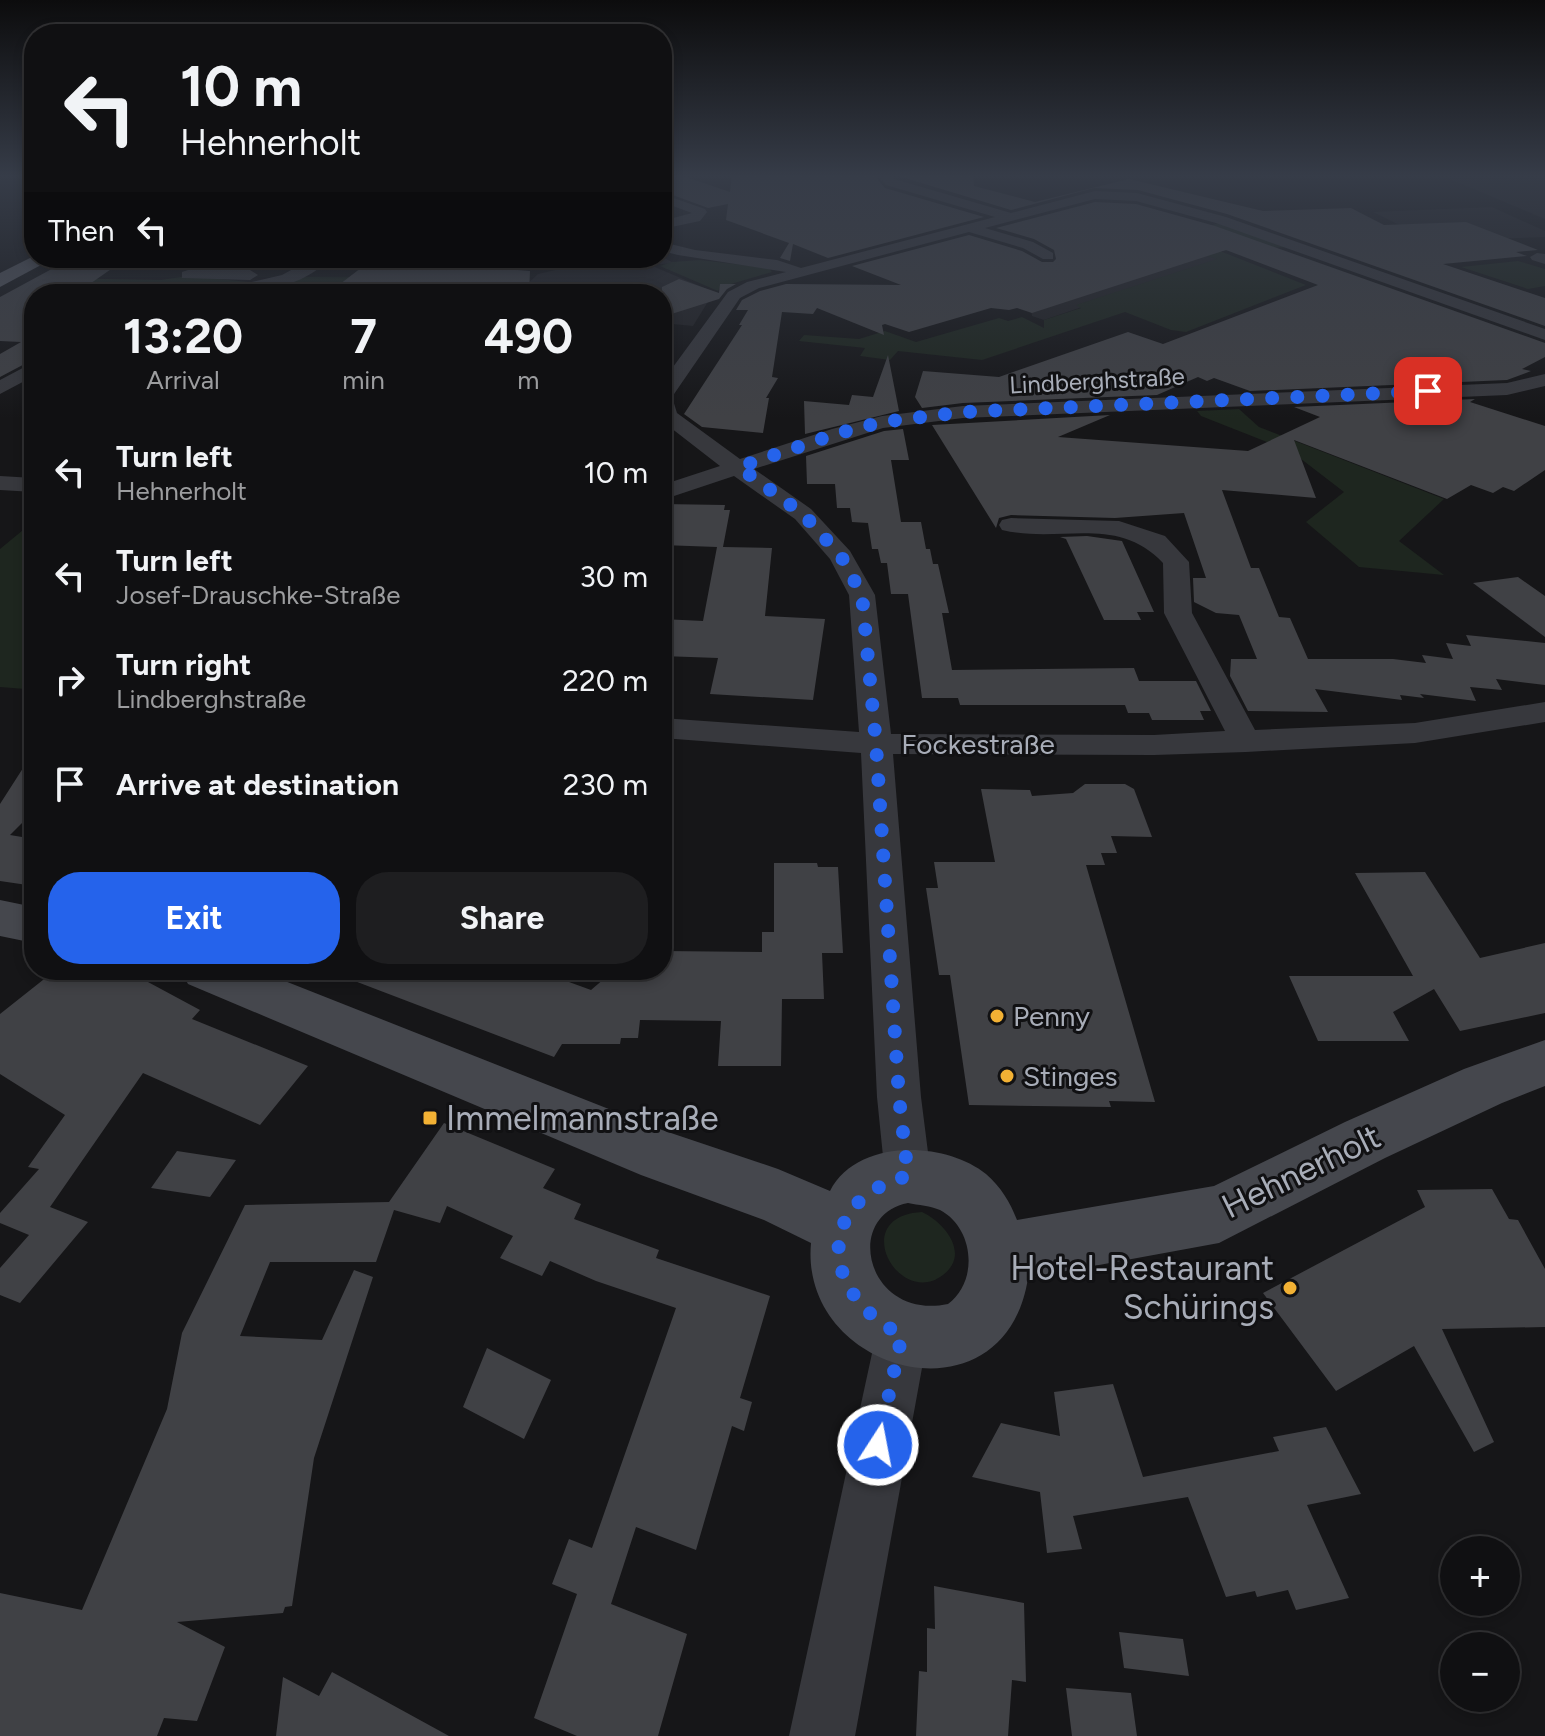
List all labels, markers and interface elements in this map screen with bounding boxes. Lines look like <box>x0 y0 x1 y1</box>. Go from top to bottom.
text: 10 m <box>180 53 302 120</box>
icon: left <box>48 56 152 160</box>
text: Hehnerholt <box>180 121 361 164</box>
icon: left <box>130 208 174 252</box>
text: Then <box>48 212 114 249</box>
text: 13:20 <box>123 307 243 365</box>
text: 7 <box>350 307 377 365</box>
text: 490 <box>484 307 573 365</box>
pin <box>1394 357 1462 425</box>
street label: Lindberghstraße <box>1009 361 1185 400</box>
text: Arrival <box>146 364 220 396</box>
text: min <box>342 364 385 396</box>
text: m <box>517 364 539 396</box>
icon: arrive <box>1406 369 1450 413</box>
text: Turn left <box>116 438 233 475</box>
icon: left <box>48 450 92 494</box>
text: 10 m <box>583 454 648 491</box>
text: Hehnerholt <box>116 475 247 507</box>
text: Turn left <box>116 542 233 579</box>
icon: left <box>48 554 92 598</box>
text: 30 m <box>580 558 648 595</box>
text: Josef-Drauschke-Straße <box>116 579 400 611</box>
text: Turn right <box>116 646 251 683</box>
icon: right <box>48 658 92 702</box>
text: 220 m <box>562 662 648 699</box>
text: Lindberghstraße <box>116 683 306 715</box>
street label: Fockestraße <box>901 727 1055 761</box>
icon: arrive <box>48 762 92 806</box>
text: Arrive at destination <box>116 766 399 803</box>
text: 230 m <box>563 766 648 803</box>
button: Exit <box>48 872 340 964</box>
button: Share <box>356 872 648 964</box>
place label: Penny <box>1013 999 1090 1033</box>
marker: Penny <box>988 1007 1006 1025</box>
place label: Stinges <box>1023 1059 1118 1093</box>
marker: Stinges <box>998 1067 1016 1085</box>
place label: Immelmannstraße <box>446 1098 719 1139</box>
marker: Immelmannstraße <box>421 1109 439 1127</box>
street label: Hehnerholt <box>1215 1116 1387 1227</box>
place label: Hotel-Restaurant Schürings <box>1010 1248 1274 1328</box>
marker: Hotel-Restaurant Schürings <box>1281 1279 1299 1297</box>
position arrow <box>836 1403 920 1487</box>
map controls <box>1440 1536 1520 1712</box>
button: + <box>1440 1536 1520 1616</box>
button: − <box>1440 1632 1520 1712</box>

